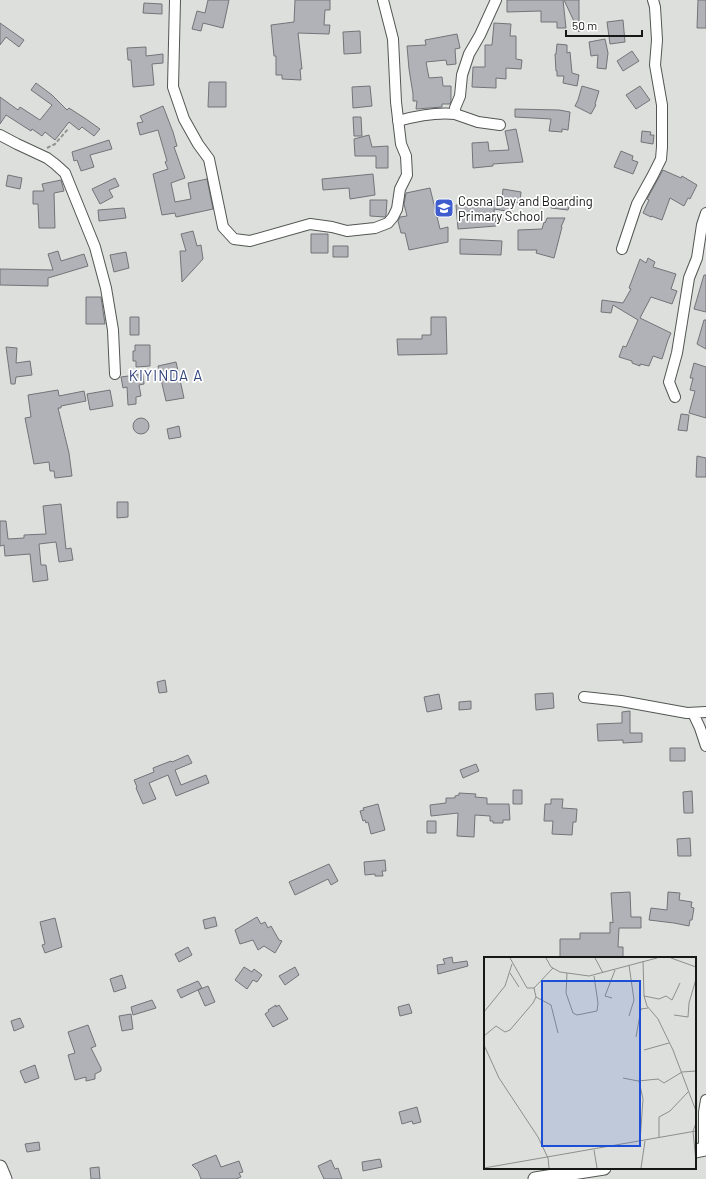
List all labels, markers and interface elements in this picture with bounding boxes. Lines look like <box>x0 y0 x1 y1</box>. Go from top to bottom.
scale bar <box>566 12 642 38</box>
text: 50 m <box>572 18 597 32</box>
place label: Cosna Day and Boarding Primary School <box>458 193 593 224</box>
school or university icon: Cosna Day and Boarding Primary School <box>433 197 455 219</box>
district label: KIYINDA A <box>129 366 203 384</box>
inset map <box>484 957 696 1169</box>

